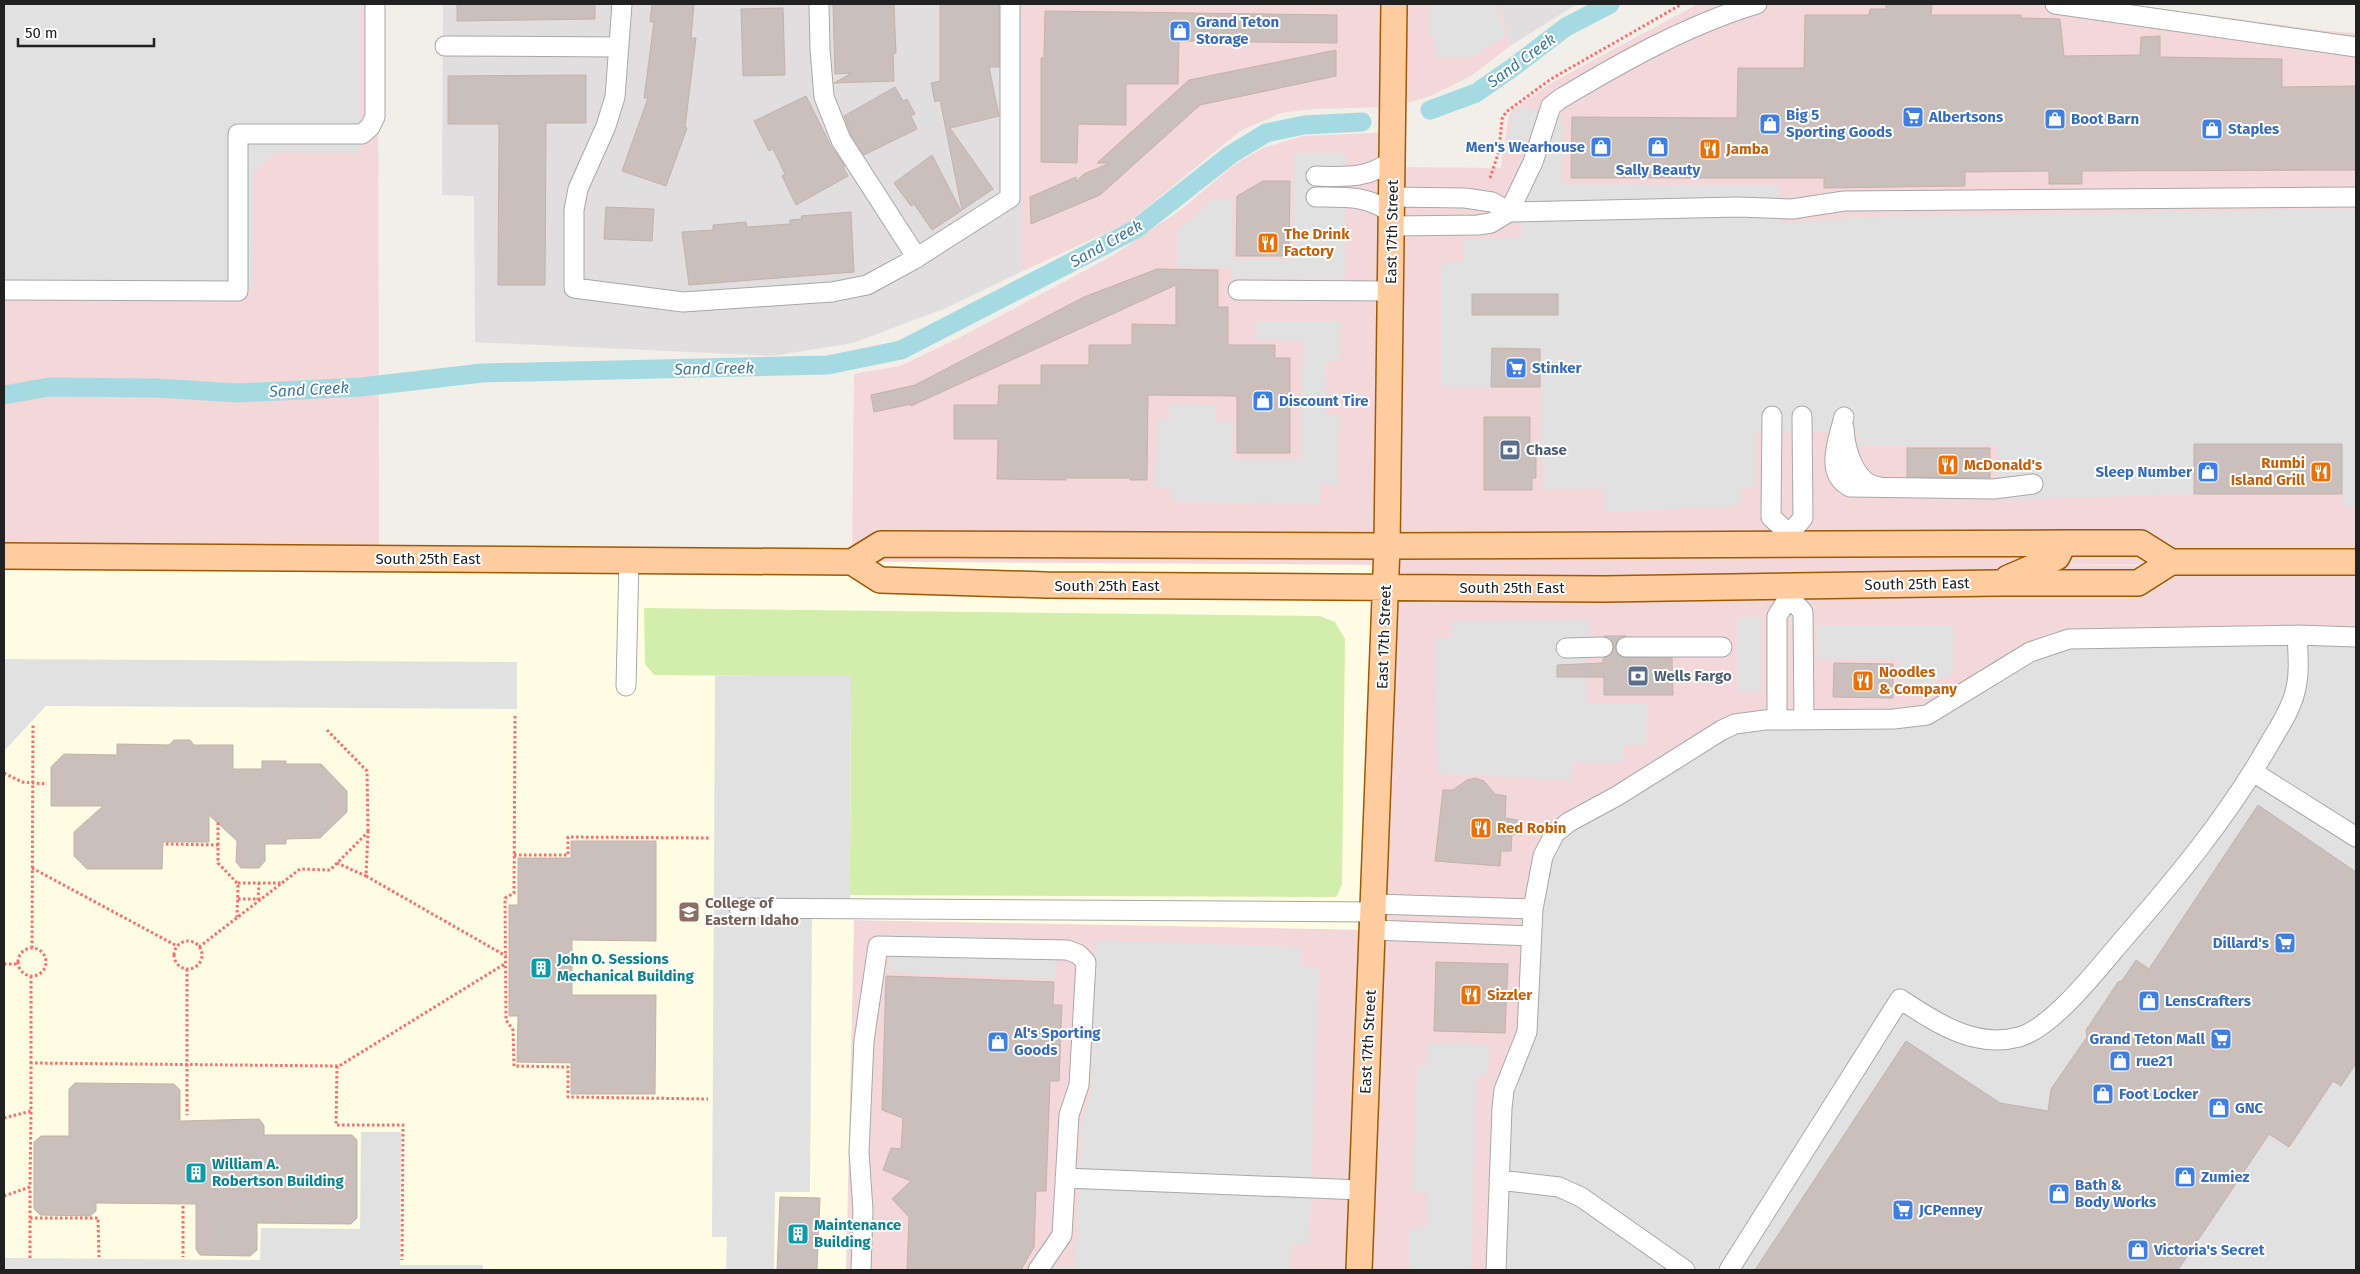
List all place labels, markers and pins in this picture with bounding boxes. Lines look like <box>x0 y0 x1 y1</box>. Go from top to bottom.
place label: Grand Teton Storage <box>1196 13 1279 48</box>
shop icon: Grand Teton Storage <box>1168 19 1192 43</box>
supermarket icon: Albertsons <box>1901 105 1925 129</box>
place label: Big 5 Sporting Goods <box>1786 106 1892 141</box>
shop icon: Boot Barn <box>2043 107 2067 131</box>
place label: Albertsons <box>1928 108 2003 126</box>
place label: Boot Barn <box>2071 110 2139 128</box>
shop icon: Big 5 Sporting Goods <box>1758 112 1782 136</box>
shop icon: Staples <box>2200 117 2224 141</box>
place label: Staples <box>2228 120 2279 138</box>
shop icon: Men's Wearhouse <box>1589 135 1613 159</box>
shop icon: Sally Beauty <box>1646 135 1670 159</box>
restaurant icon: Jamba <box>1698 137 1722 161</box>
place label: Men's Wearhouse <box>1466 138 1585 156</box>
place label: Jamba <box>1725 140 1769 158</box>
place label: Sally Beauty <box>1616 161 1700 179</box>
place label: The Drink Factory <box>1284 225 1350 260</box>
restaurant icon: The Drink Factory <box>1256 231 1280 255</box>
supermarket icon: Stinker <box>1504 356 1528 380</box>
place label: Stinker <box>1532 359 1583 377</box>
shop icon: Discount Tire <box>1251 389 1275 413</box>
place label: Discount Tire <box>1279 392 1369 410</box>
bank icon: Chase <box>1498 438 1522 462</box>
place label: Chase <box>1526 441 1567 459</box>
restaurant icon: McDonald's <box>1936 453 1960 477</box>
place label: Rumbi Island Grill <box>2231 454 2306 489</box>
place label: McDonald's <box>1964 456 2042 474</box>
shop icon: Sleep Number <box>2196 460 2220 484</box>
restaurant icon: Rumbi Island Grill <box>2309 460 2333 484</box>
place label: Sleep Number <box>2096 463 2193 481</box>
place label: Noodles & Company <box>1879 663 1957 698</box>
bank icon: Wells Fargo <box>1626 664 1650 688</box>
place label: Wells Fargo <box>1654 667 1732 685</box>
restaurant icon: Noodles & Company <box>1851 669 1875 693</box>
restaurant icon: Red Robin <box>1469 816 1493 840</box>
place label: Red Robin <box>1497 819 1567 837</box>
place label: College of Eastern Idaho <box>705 894 799 929</box>
school or university icon: College of Eastern Idaho <box>677 900 701 924</box>
supermarket icon: Dillard's <box>2273 931 2297 955</box>
place label: Dillard's <box>2213 934 2269 952</box>
place label: John O. Sessions Mechanical Building <box>556 950 694 985</box>
building icon: John O. Sessions Mechanical Building <box>529 956 553 980</box>
restaurant icon: Sizzler <box>1459 983 1483 1007</box>
place label: Sizzler <box>1487 986 1533 1004</box>
shop icon: LensCrafters <box>2137 989 2161 1013</box>
place label: LensCrafters <box>2165 992 2251 1010</box>
place label: Al's Sporting Goods <box>1013 1024 1101 1059</box>
supermarket icon: Grand Teton Mall <box>2209 1027 2233 1051</box>
shop icon: Al's Sporting Goods <box>986 1030 1010 1054</box>
place label: Grand Teton Mall <box>2090 1030 2206 1048</box>
shop icon: rue21 <box>2108 1049 2132 1073</box>
place label: rue21 <box>2136 1052 2173 1070</box>
shop icon: Foot Locker <box>2091 1082 2115 1106</box>
place label: Foot Locker <box>2119 1085 2199 1103</box>
shop icon: GNC <box>2207 1096 2231 1120</box>
place label: GNC <box>2235 1099 2264 1117</box>
place label: William A. Robertson Building <box>212 1155 344 1190</box>
building icon: William A. Robertson Building <box>184 1161 208 1185</box>
shop icon: Zumiez <box>2173 1165 2197 1189</box>
place label: Zumiez <box>2201 1168 2250 1186</box>
place label: Bath & Body Works <box>2075 1176 2156 1211</box>
shop icon: Bath & Body Works <box>2047 1182 2071 1206</box>
supermarket icon: JCPenney <box>1891 1198 1915 1222</box>
place label: JCPenney <box>1918 1201 1983 1219</box>
place label: Maintenance Building <box>814 1216 901 1251</box>
building icon: Maintenance Building <box>786 1222 810 1246</box>
shop icon: Victoria's Secret <box>2126 1238 2150 1262</box>
place label: Victoria's Secret <box>2153 1241 2265 1259</box>

